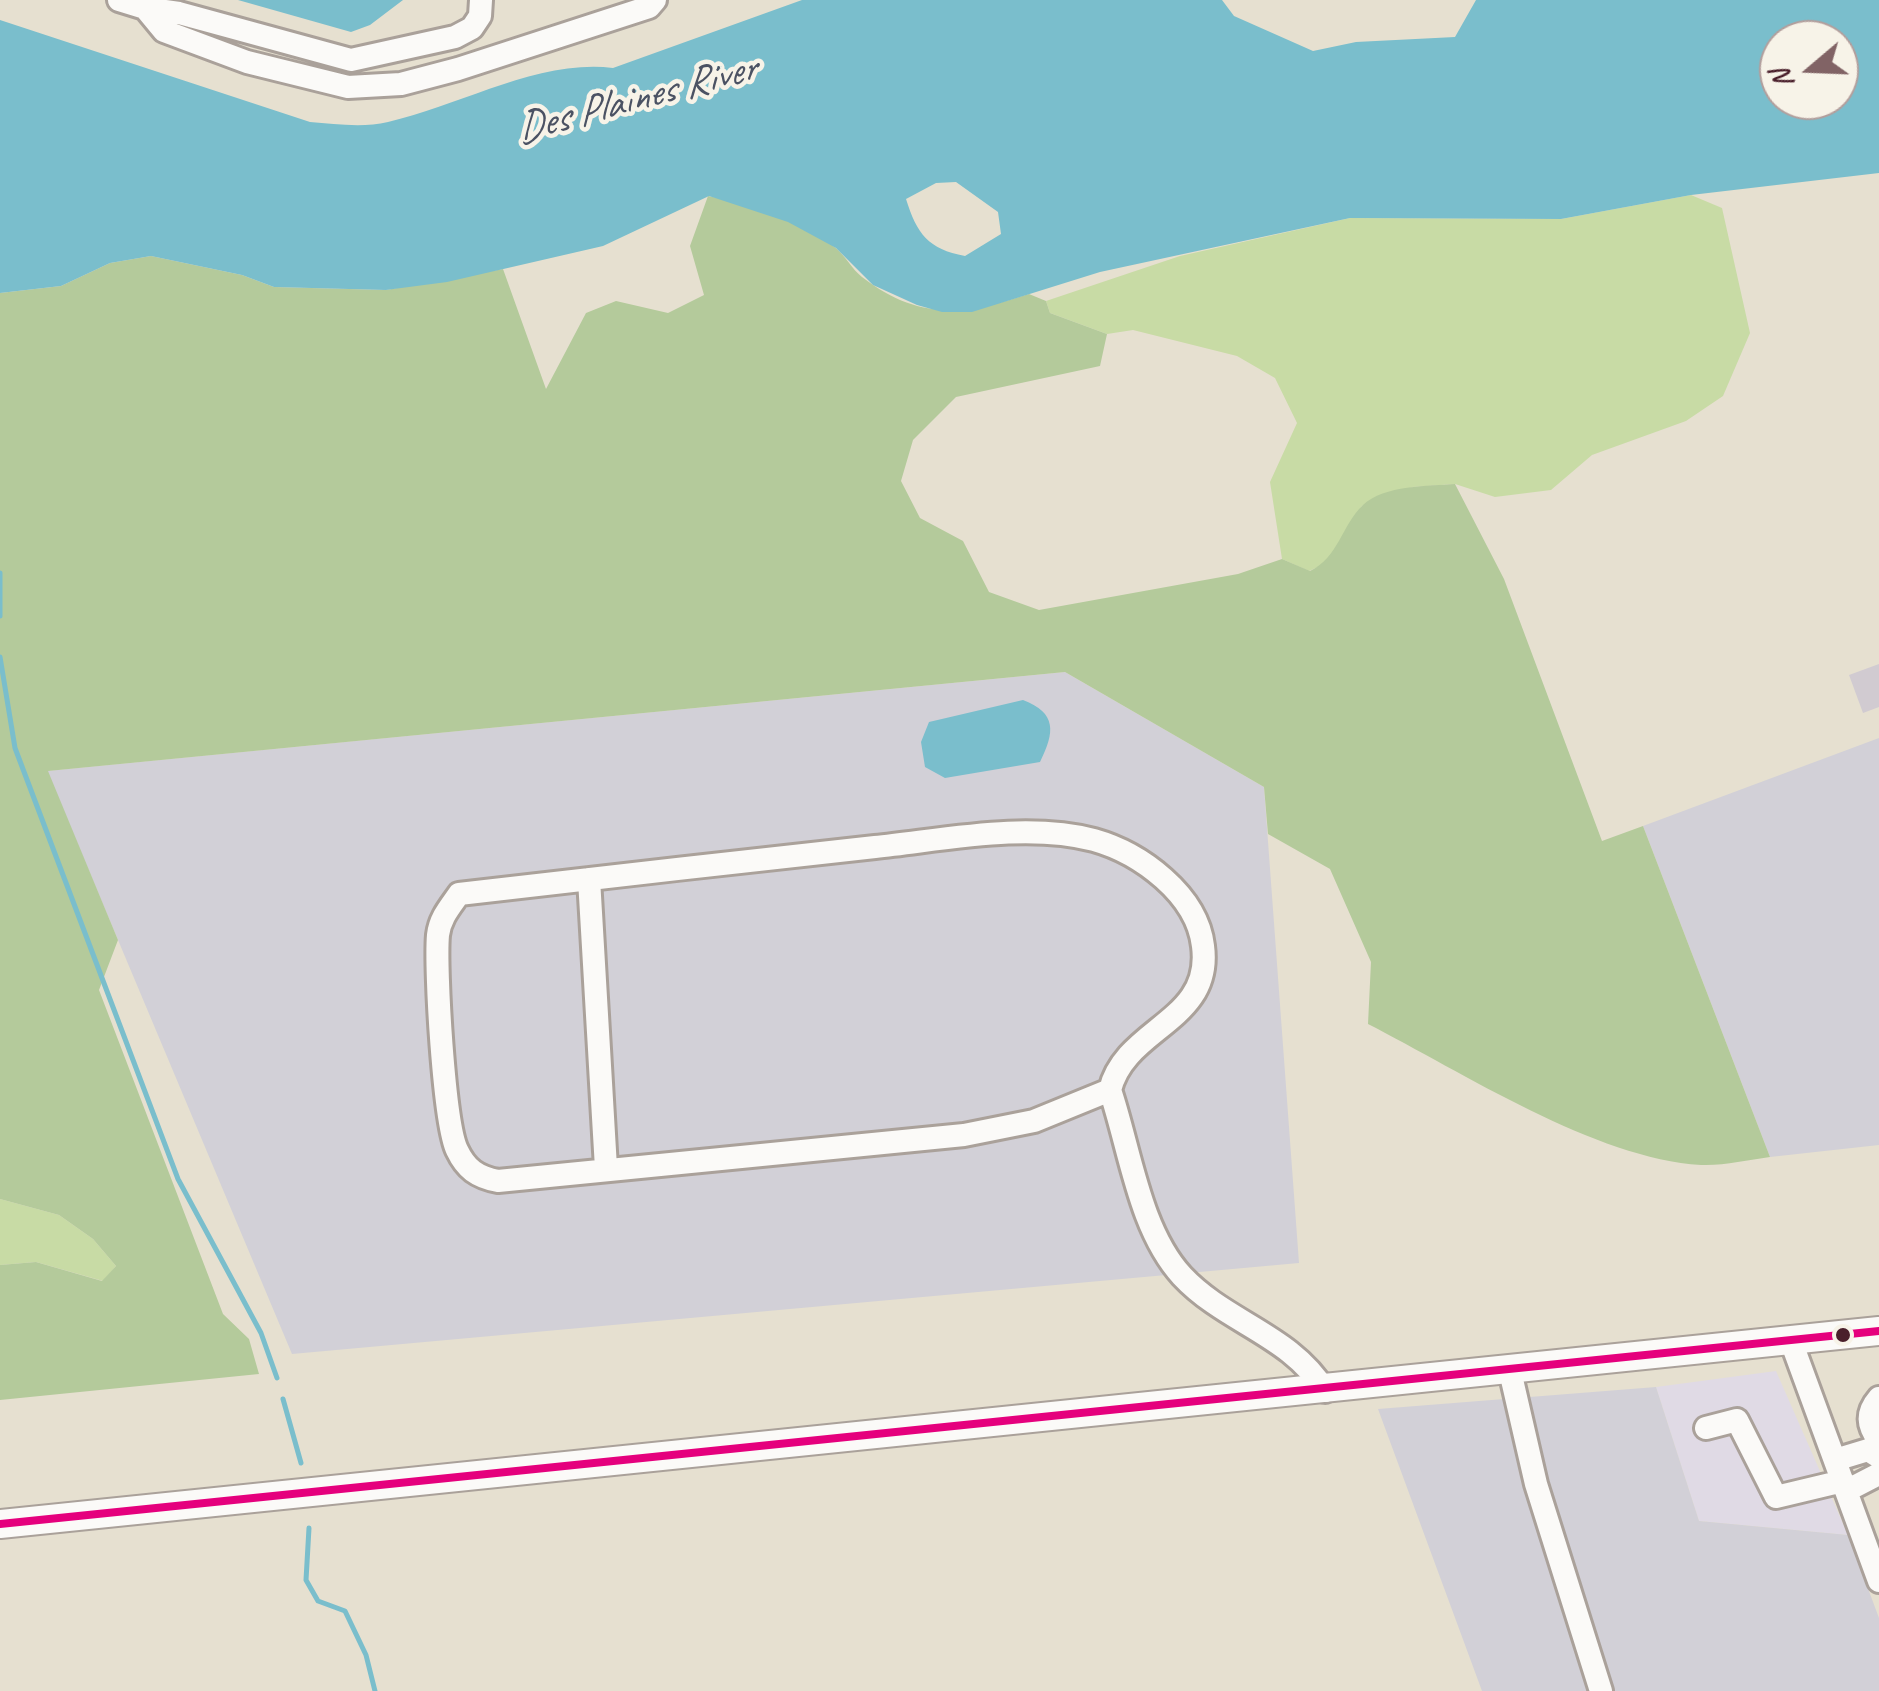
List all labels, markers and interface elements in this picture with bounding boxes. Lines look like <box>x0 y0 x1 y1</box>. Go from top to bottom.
north arrow <box>1759 20 1859 120</box>
water label: Des Plaines River <box>510 44 762 156</box>
text: N <box>1763 65 1801 93</box>
unlabelled marker <box>1833 1325 1853 1345</box>

